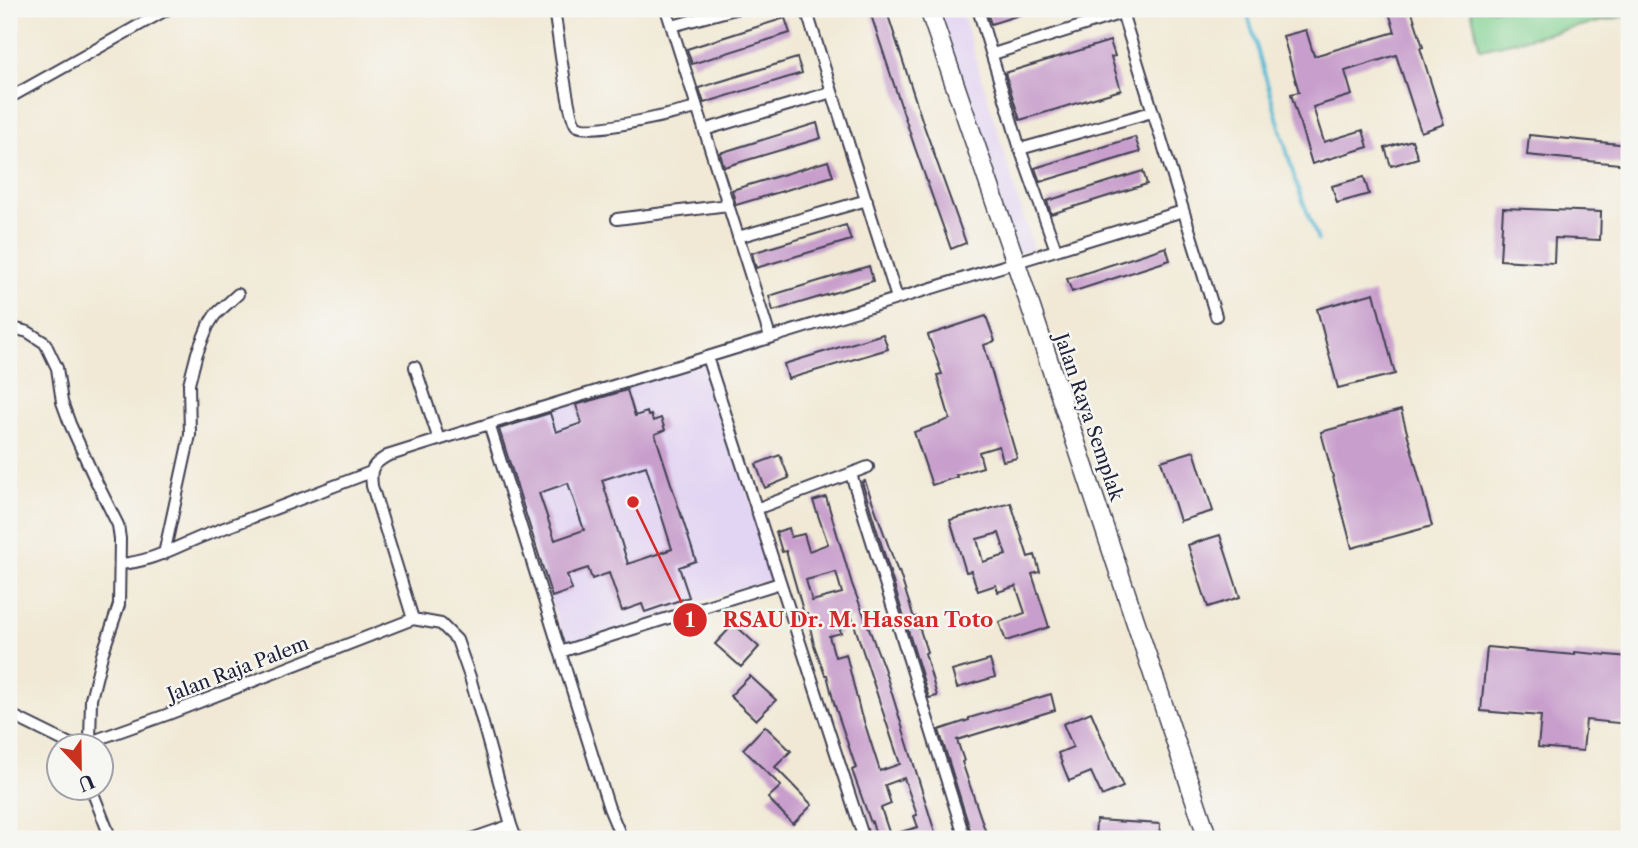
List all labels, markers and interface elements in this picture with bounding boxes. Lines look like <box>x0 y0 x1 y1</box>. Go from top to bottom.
street label: Jalan Raya Semplak <box>1049 327 1129 505</box>
callout: RSAU Dr. M. Hassan Toto <box>673 599 1007 641</box>
text: 1 <box>685 607 695 632</box>
text: RSAU Dr. M. Hassan Toto <box>723 607 993 632</box>
street label: Jalan Raja Palem <box>161 631 312 708</box>
north arrow <box>46 732 116 802</box>
text: U <box>74 769 98 796</box>

